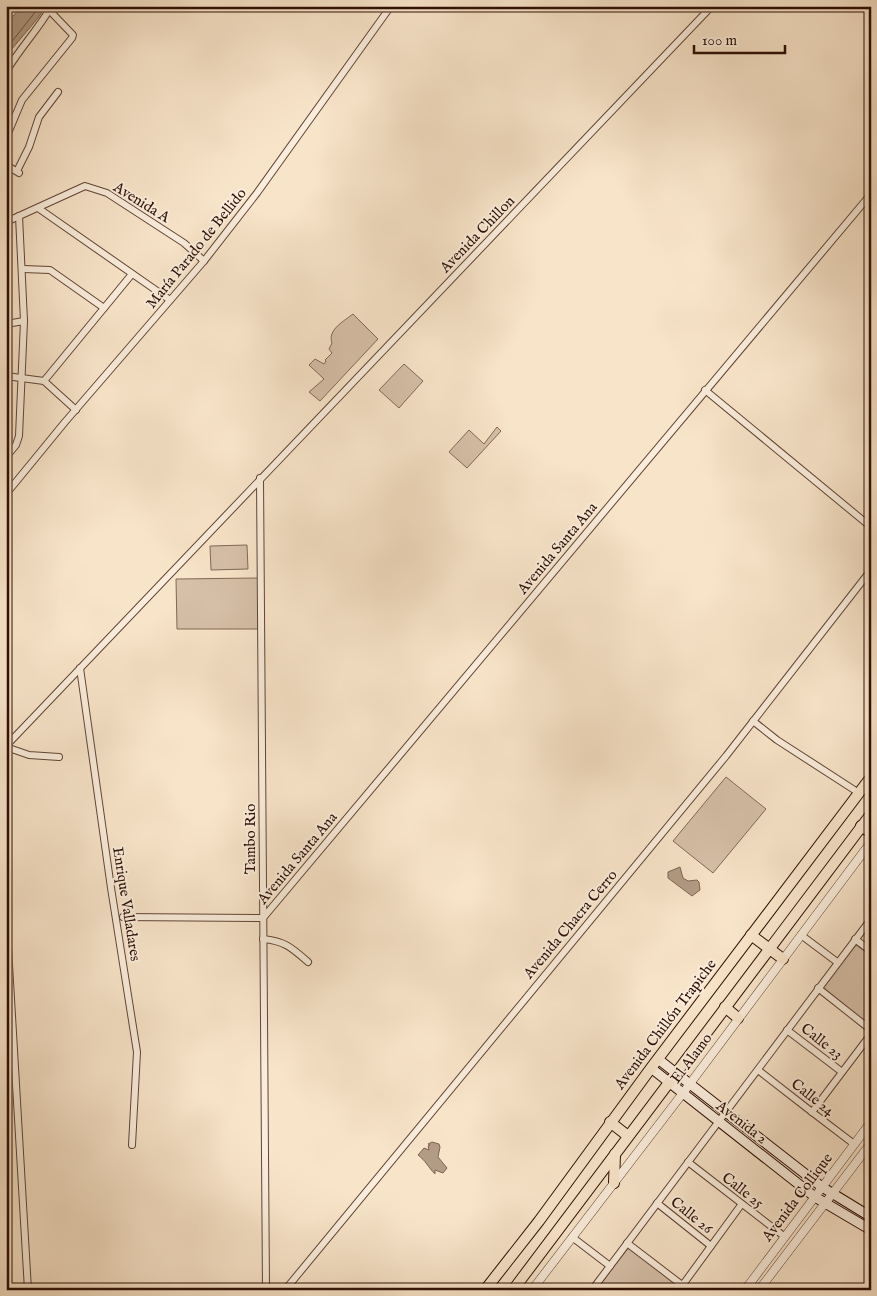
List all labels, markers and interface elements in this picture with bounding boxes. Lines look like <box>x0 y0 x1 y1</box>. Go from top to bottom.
scale bar <box>694 22 786 54</box>
text: 100 m <box>702 31 738 50</box>
street label: Avenida A <box>109 177 174 228</box>
street label: María Parado de Bellido <box>142 184 251 312</box>
street label: Avenida Chillon <box>435 192 519 278</box>
street label: Avenida Santa Ana <box>513 498 602 599</box>
street label: Tambo Rio <box>241 804 260 874</box>
street label: Avenida Santa Ana <box>253 808 342 909</box>
street label: Enrique Valladares <box>108 846 145 963</box>
street label: Avenida Chacra Cerro <box>519 866 622 984</box>
street label: Avenida Chillón Trapiche <box>610 955 721 1094</box>
street label: Calle 23 <box>797 1019 847 1064</box>
street label: El Alamo <box>666 1029 716 1087</box>
street label: Calle 24 <box>787 1075 839 1121</box>
street label: Avenida 2 <box>711 1096 771 1148</box>
street label: Avenida Collique <box>757 1149 837 1246</box>
street label: Calle 25 <box>718 1168 768 1213</box>
street label: Calle 26 <box>667 1193 717 1239</box>

